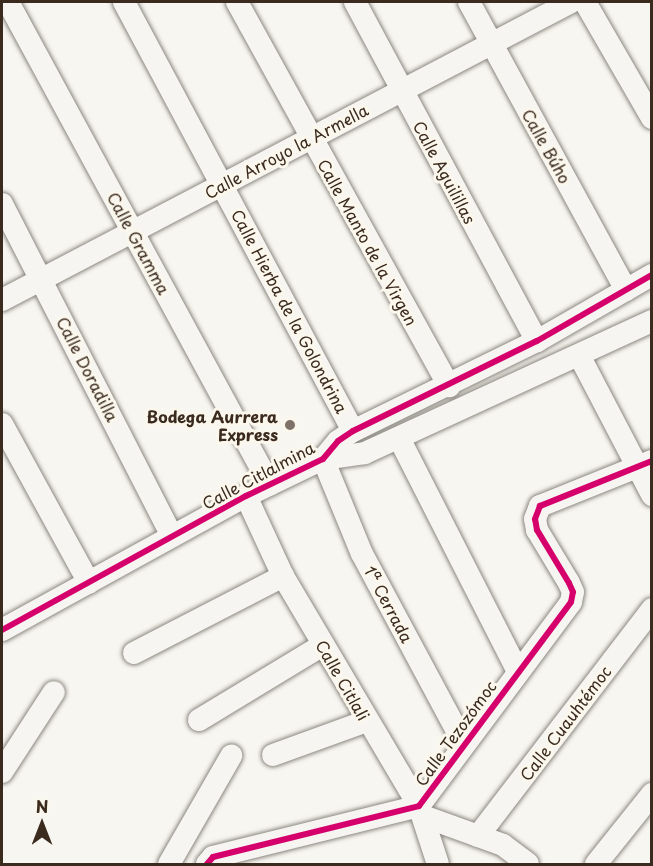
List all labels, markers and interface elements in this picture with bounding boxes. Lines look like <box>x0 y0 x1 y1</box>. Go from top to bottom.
street label: Calle Arroyo la Armella <box>200 99 372 203</box>
street label: Calle Búho <box>519 105 575 187</box>
street label: Calle Aguilillas <box>410 117 480 227</box>
street label: Calle Manto de la Virgen <box>313 154 423 330</box>
street label: Calle Gramma <box>104 188 174 298</box>
street label: Calle Hierba de la Golondrina <box>227 204 353 418</box>
street label: Calle Doradilla <box>53 313 123 425</box>
place label: Bodega Aurrera Express <box>146 406 278 444</box>
marker: Bodega Aurrera Express <box>283 418 297 432</box>
street label: Calle Citlalmina <box>198 437 318 513</box>
street label: 1ª Cerrada <box>361 562 417 646</box>
street label: Calle Citlali <box>312 636 374 724</box>
street label: Calle Cuauhtémoc <box>515 661 615 785</box>
street label: Calle Tezozómoc <box>410 677 500 789</box>
north arrow <box>12 794 72 854</box>
text: N <box>36 794 48 818</box>

